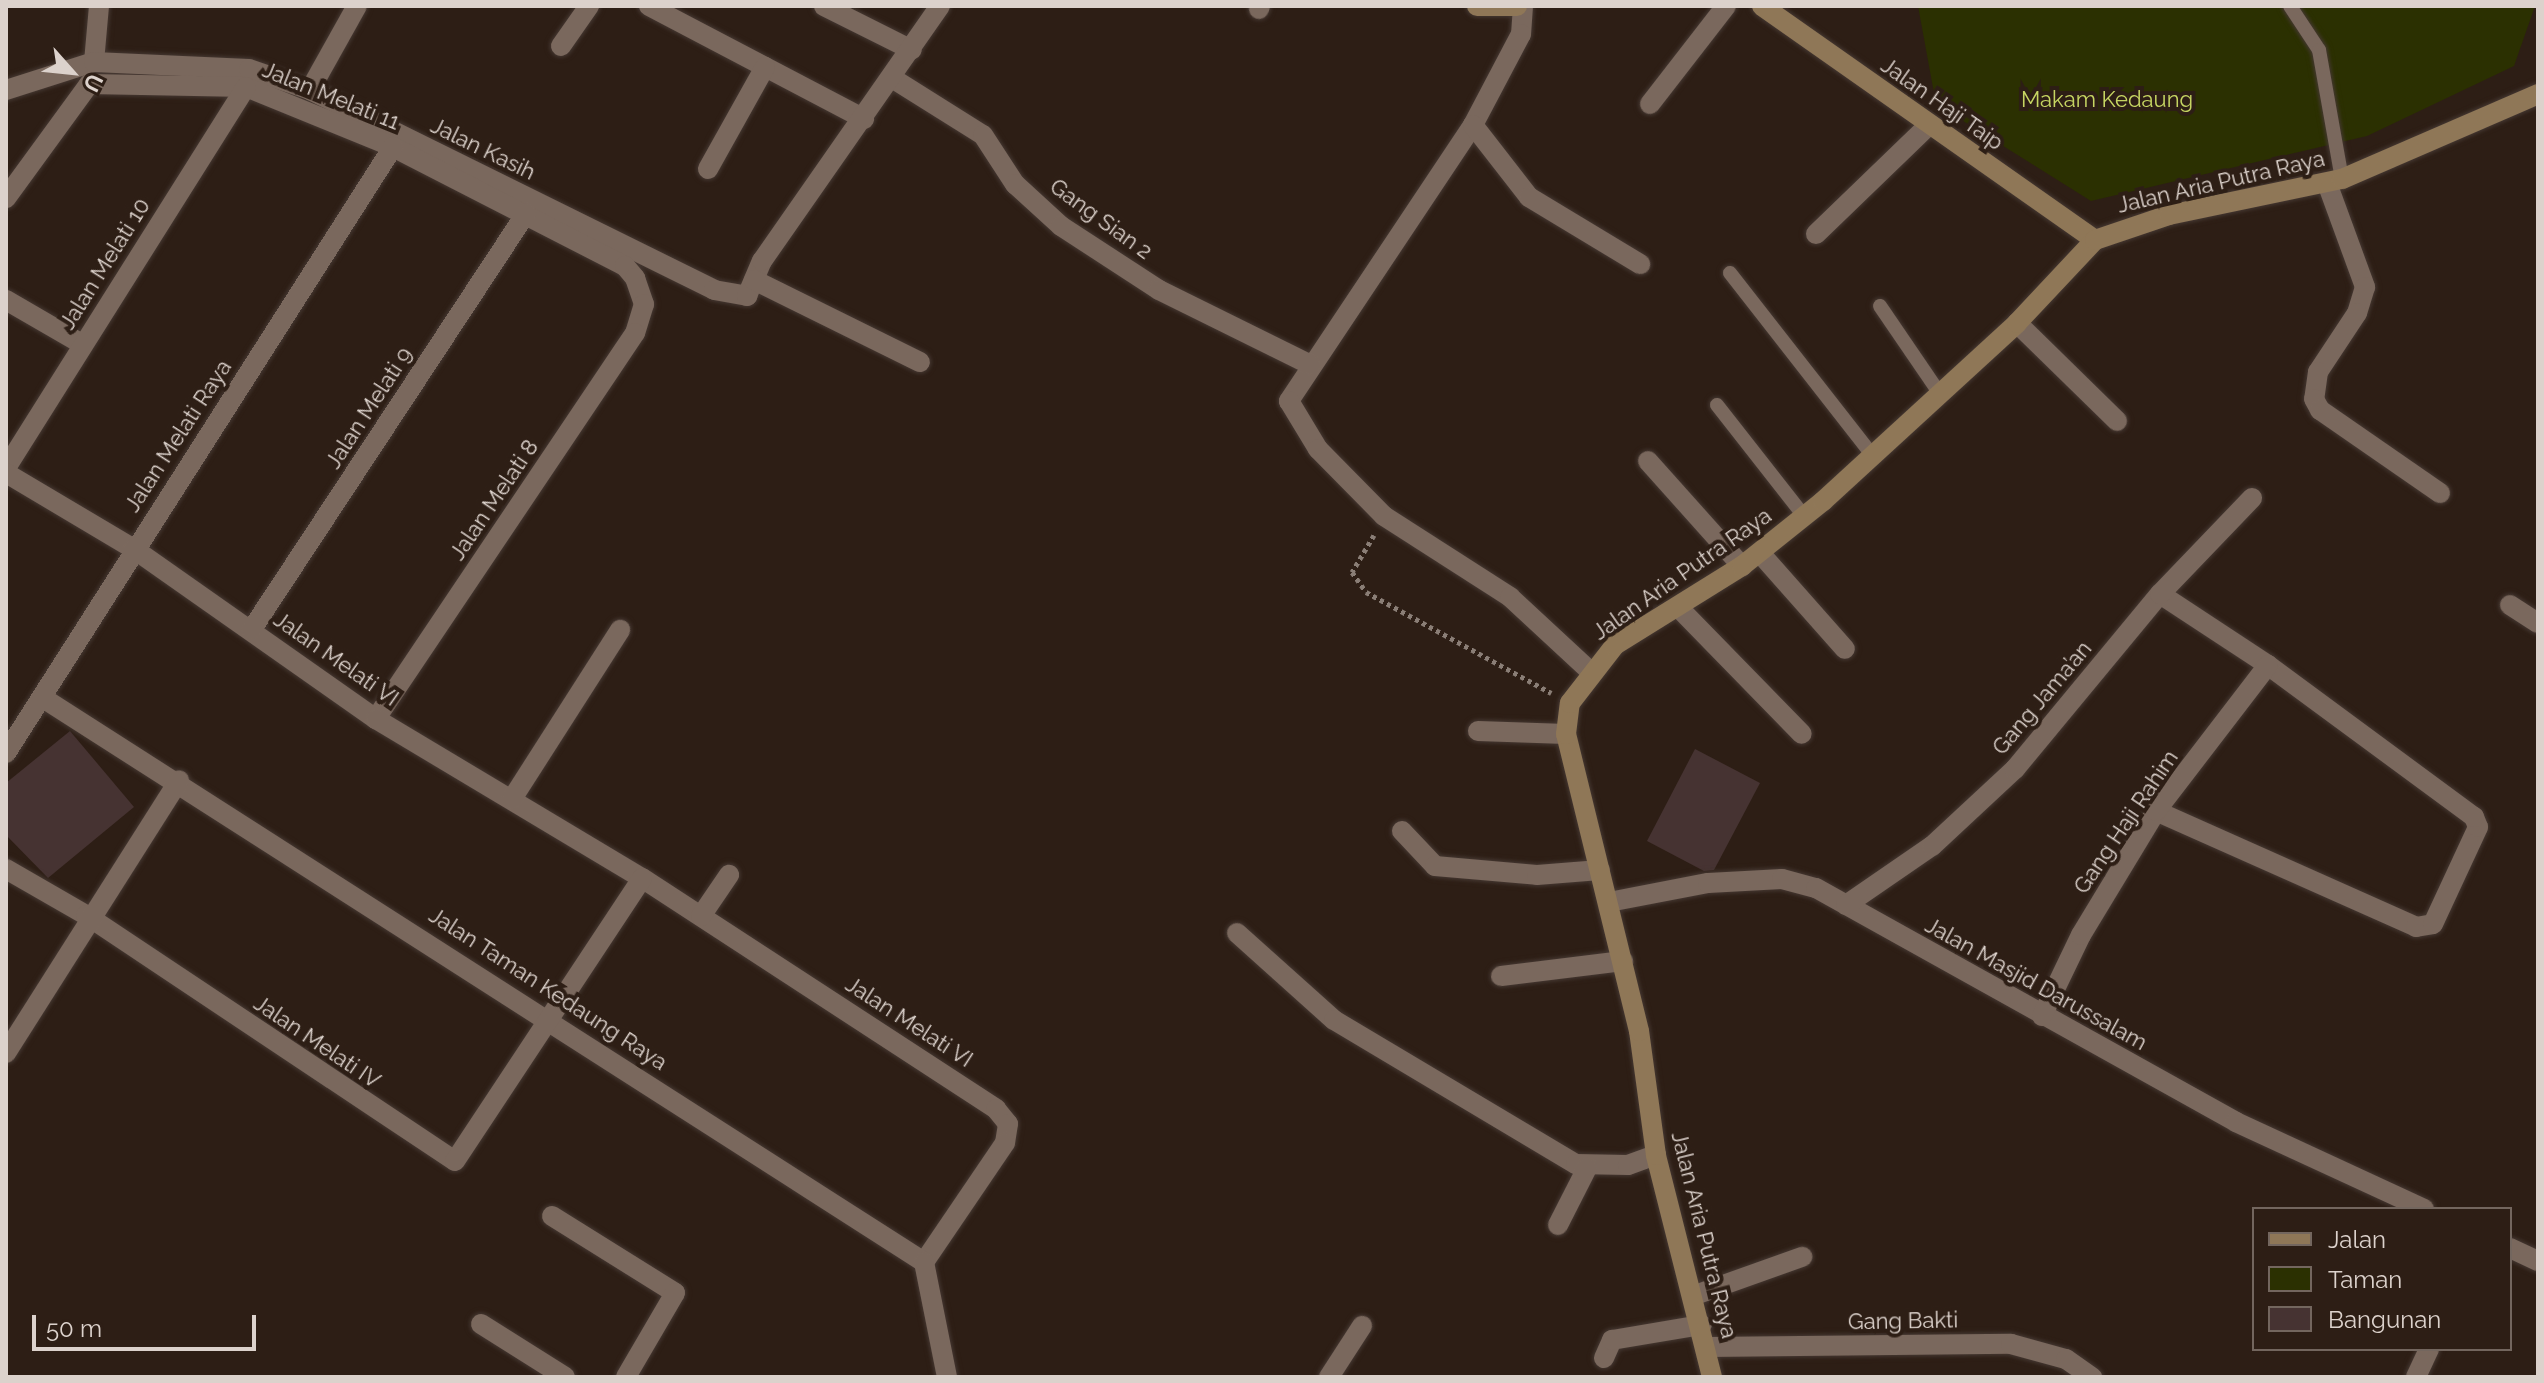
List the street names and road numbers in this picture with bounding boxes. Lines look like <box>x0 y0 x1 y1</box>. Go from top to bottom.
street label: Jalan Haji Taip <box>1876 52 2008 156</box>
street label: Jalan Melati 11 <box>259 57 403 135</box>
street label: Jalan Kasih <box>426 112 540 186</box>
street label: Jalan Aria Putra Raya <box>2114 145 2328 219</box>
street label: Gang Sian 2 <box>1045 173 1157 265</box>
street label: Jalan Melati 10 <box>54 194 156 334</box>
street label: Jalan Melati 9 <box>320 342 418 474</box>
street label: Jalan Melati Raya <box>119 355 237 517</box>
street label: Jalan Melati 8 <box>444 435 544 565</box>
street label: Jalan Aria Putra Raya <box>1587 502 1777 646</box>
street label: Jalan Melati VI <box>268 606 404 712</box>
street label: Gang Jama’an <box>1987 636 2097 760</box>
street label: Gang Haji Rahim <box>2068 745 2184 899</box>
street label: Jalan Taman Kedaung Raya <box>424 902 672 1076</box>
street label: Jalan Masjid Darussalam <box>1920 912 2152 1056</box>
street label: Jalan Melati VI <box>840 971 978 1073</box>
street label: Jalan Melati IV <box>249 990 385 1094</box>
street label: Jalan Aria Putra Raya <box>1665 1129 1743 1341</box>
street label: Gang Bakti <box>1848 1307 1958 1335</box>

